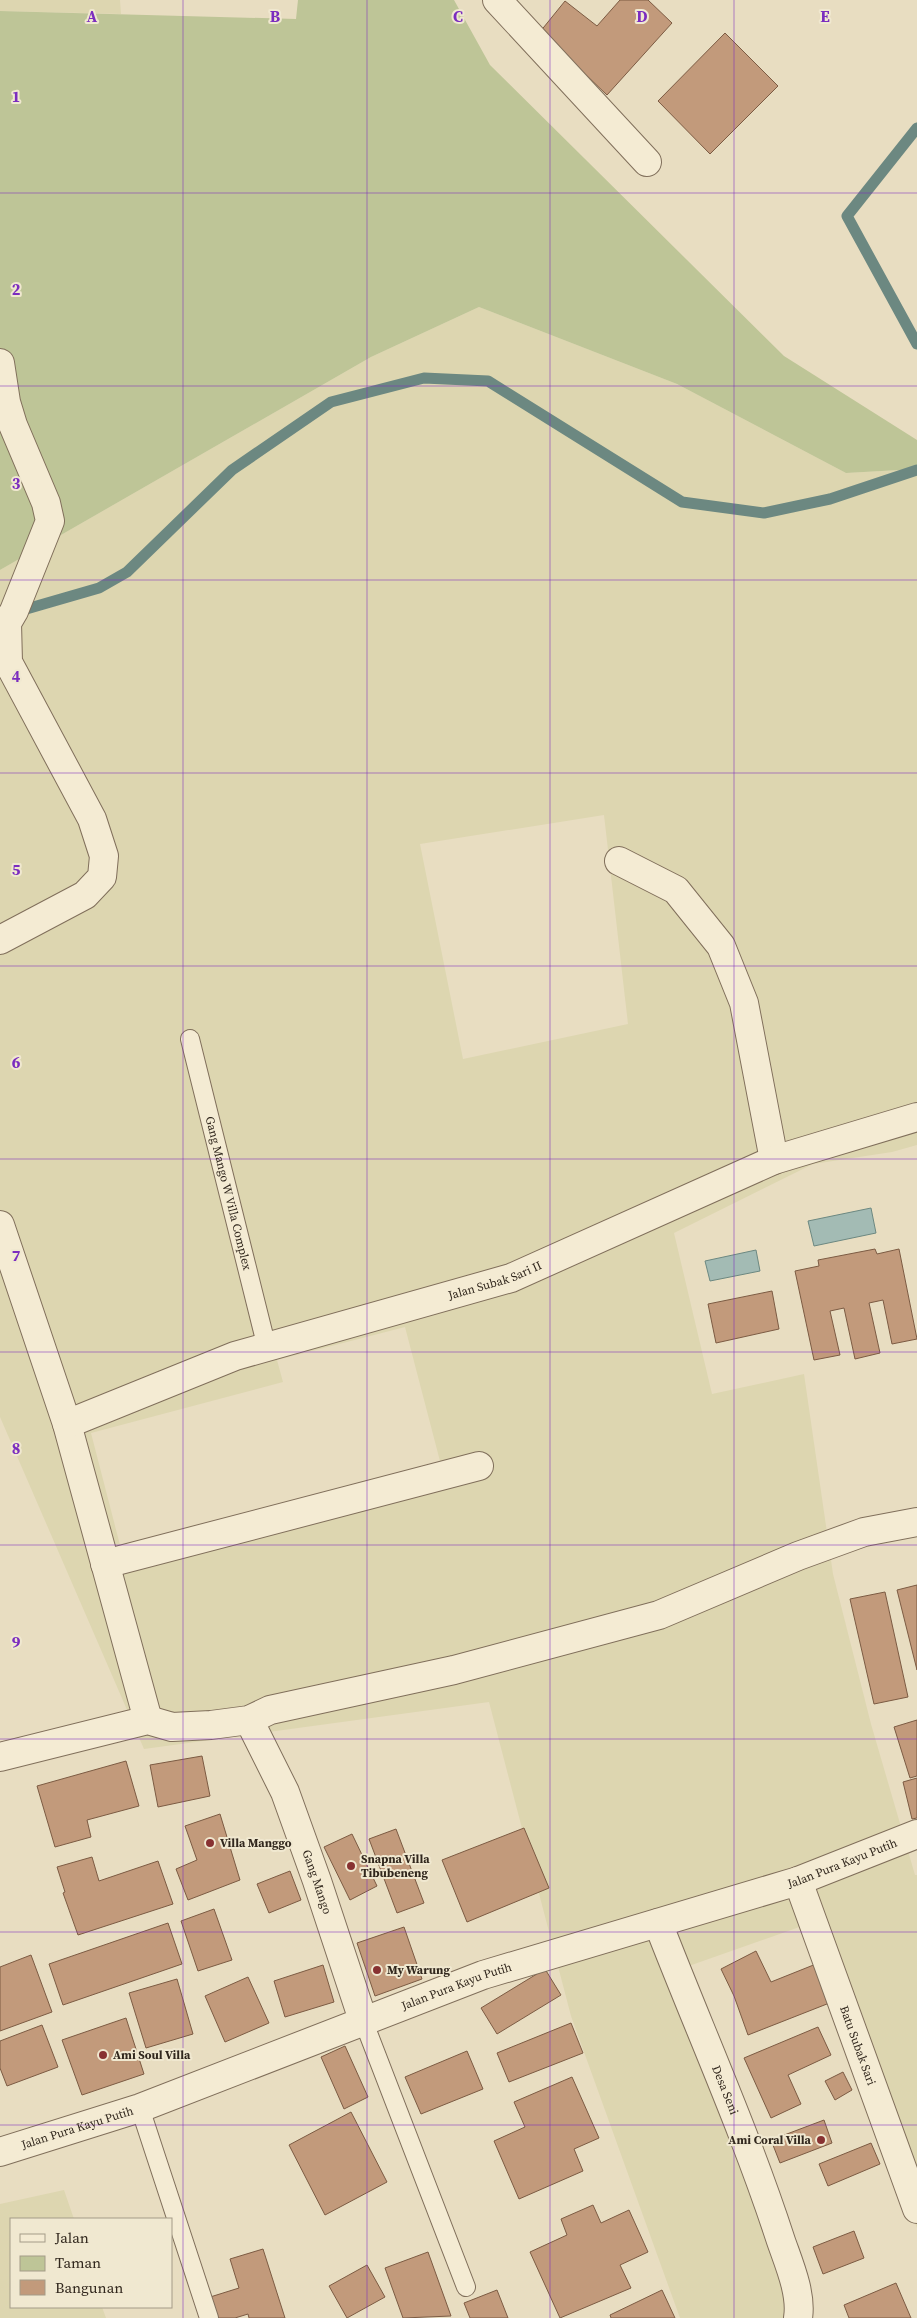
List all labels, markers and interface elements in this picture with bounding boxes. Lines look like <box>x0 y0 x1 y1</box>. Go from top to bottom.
text: A <box>87 5 98 27</box>
text: B <box>270 5 281 27</box>
text: C <box>453 5 463 27</box>
text: D <box>636 5 648 27</box>
text: E <box>820 5 830 27</box>
text: 1 <box>12 85 20 107</box>
text: 2 <box>12 278 21 300</box>
text: 3 <box>12 472 21 494</box>
text: 4 <box>12 665 21 687</box>
text: 5 <box>12 858 21 880</box>
text: 6 <box>12 1051 21 1073</box>
street label: Gang Mango W Villa Complex <box>202 1115 255 1273</box>
text: 7 <box>12 1244 21 1266</box>
street label: Jalan Subak Sari II <box>445 1257 544 1304</box>
text: 8 <box>12 1437 20 1459</box>
text: 9 <box>12 1631 21 1653</box>
place label: Villa Manggo <box>220 1835 292 1851</box>
street label: Jalan Pura Kayu Putih <box>785 1835 899 1892</box>
marker: Villa Manggo <box>204 1837 216 1849</box>
street label: Gang Mango <box>298 1848 336 1917</box>
place label: Snapna Villa Tibubeneng <box>361 1851 430 1881</box>
marker: Snapna Villa Tibubeneng <box>345 1860 357 1872</box>
street label: Jalan Pura Kayu Putih <box>398 1959 514 2014</box>
place label: My Warung <box>387 1962 450 1978</box>
marker: My Warung <box>371 1964 383 1976</box>
street label: Batu Subak Sari <box>836 2003 880 2088</box>
place label: Ami Soul Villa <box>113 2047 191 2063</box>
marker: Ami Soul Villa <box>97 2049 109 2061</box>
street label: Desa Seni <box>708 2063 742 2117</box>
street label: Jalan Pura Kayu Putih <box>18 2103 135 2153</box>
place label: Ami Coral Villa <box>728 2132 812 2148</box>
marker: Ami Coral Villa <box>815 2134 827 2146</box>
legend <box>10 2218 172 2308</box>
text: Jalan <box>54 2227 89 2248</box>
text: Taman <box>55 2252 101 2273</box>
text: Bangunan <box>55 2277 123 2298</box>

